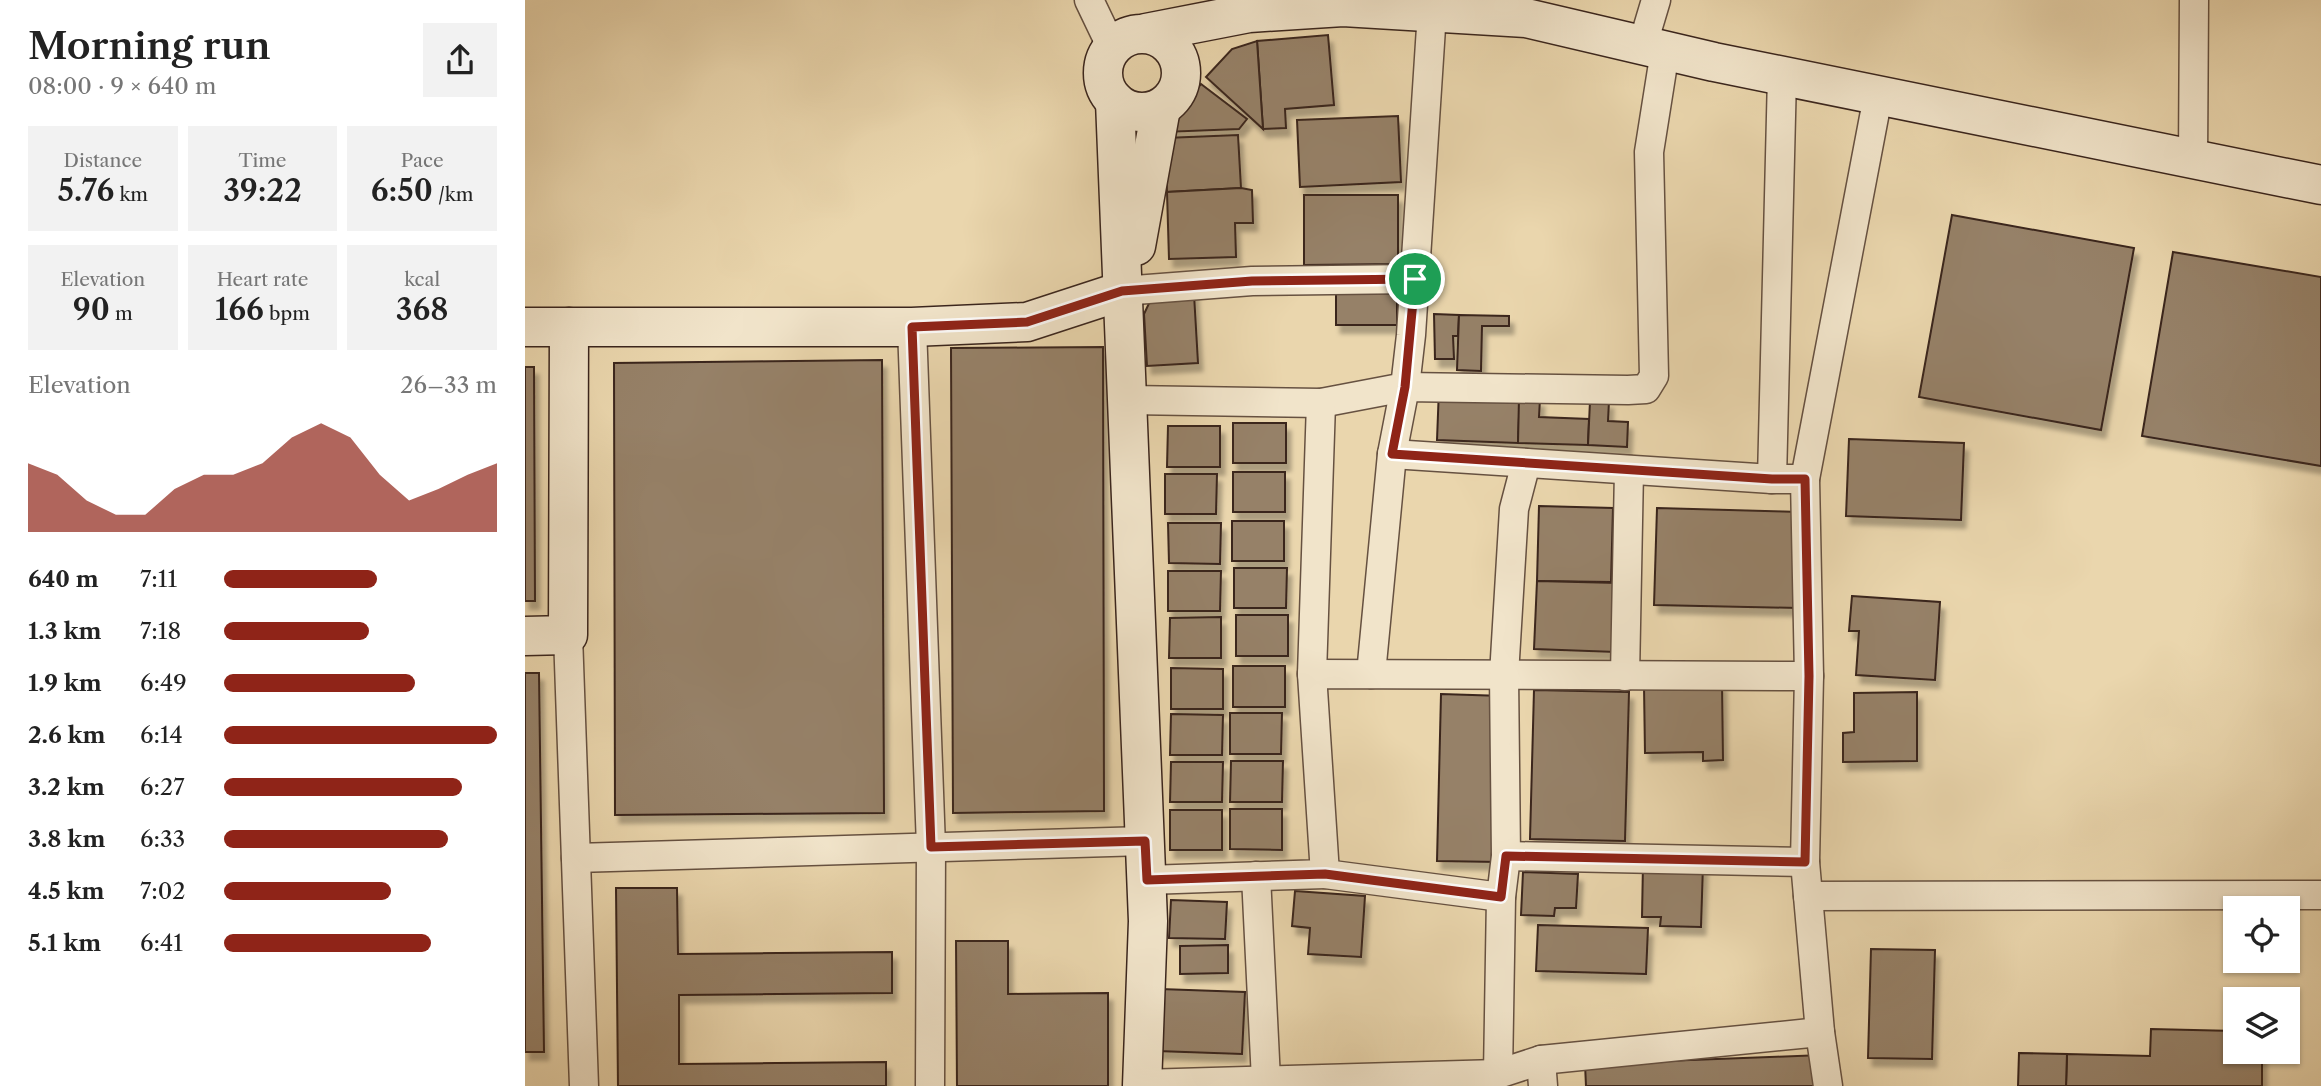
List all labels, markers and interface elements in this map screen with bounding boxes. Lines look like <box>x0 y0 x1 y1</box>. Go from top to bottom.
text: Morning run <box>28 22 271 69</box>
button: share <box>423 23 497 97</box>
text: 08:00 · 9 × 640 m <box>28 72 216 100</box>
text: Distance <box>64 149 142 172</box>
text: Time <box>238 149 287 172</box>
text: Pace <box>401 149 444 172</box>
text: 5.76 <box>58 172 114 209</box>
text: 39:22 <box>223 172 302 209</box>
text: 6:50 <box>371 172 433 209</box>
text: km <box>114 183 148 206</box>
text: /km <box>433 183 474 206</box>
pin <box>1385 249 1445 309</box>
icon: arrive <box>1396 260 1434 298</box>
text: Elevation <box>60 268 145 291</box>
text: Heart rate <box>217 268 308 291</box>
text: kcal <box>404 268 440 291</box>
text: 90 <box>73 291 110 328</box>
text: 166 <box>215 291 264 328</box>
text: 368 <box>396 291 449 328</box>
text: m <box>110 302 133 325</box>
text: bpm <box>264 302 310 325</box>
text: Elevation <box>28 371 131 399</box>
text: 26–33 m <box>400 371 497 399</box>
text: 640 m <box>28 565 99 593</box>
text: 7:11 <box>140 565 177 593</box>
text: 1.3 km <box>28 617 102 645</box>
text: 7:18 <box>140 617 181 645</box>
text: 1.9 km <box>28 669 102 697</box>
text: 6:49 <box>140 669 187 697</box>
text: 2.6 km <box>28 721 106 749</box>
text: 6:14 <box>140 721 183 749</box>
text: 3.2 km <box>28 773 105 801</box>
text: 6:27 <box>140 773 184 801</box>
text: 3.8 km <box>28 825 105 853</box>
text: 6:33 <box>140 825 185 853</box>
text: 4.5 km <box>28 877 105 905</box>
text: 7:02 <box>140 877 186 905</box>
map controls <box>2223 896 2300 1064</box>
button: locate <box>2223 896 2300 973</box>
text: 5.1 km <box>28 929 101 957</box>
text: 6:41 <box>140 929 183 957</box>
button: layers <box>2223 987 2300 1064</box>

